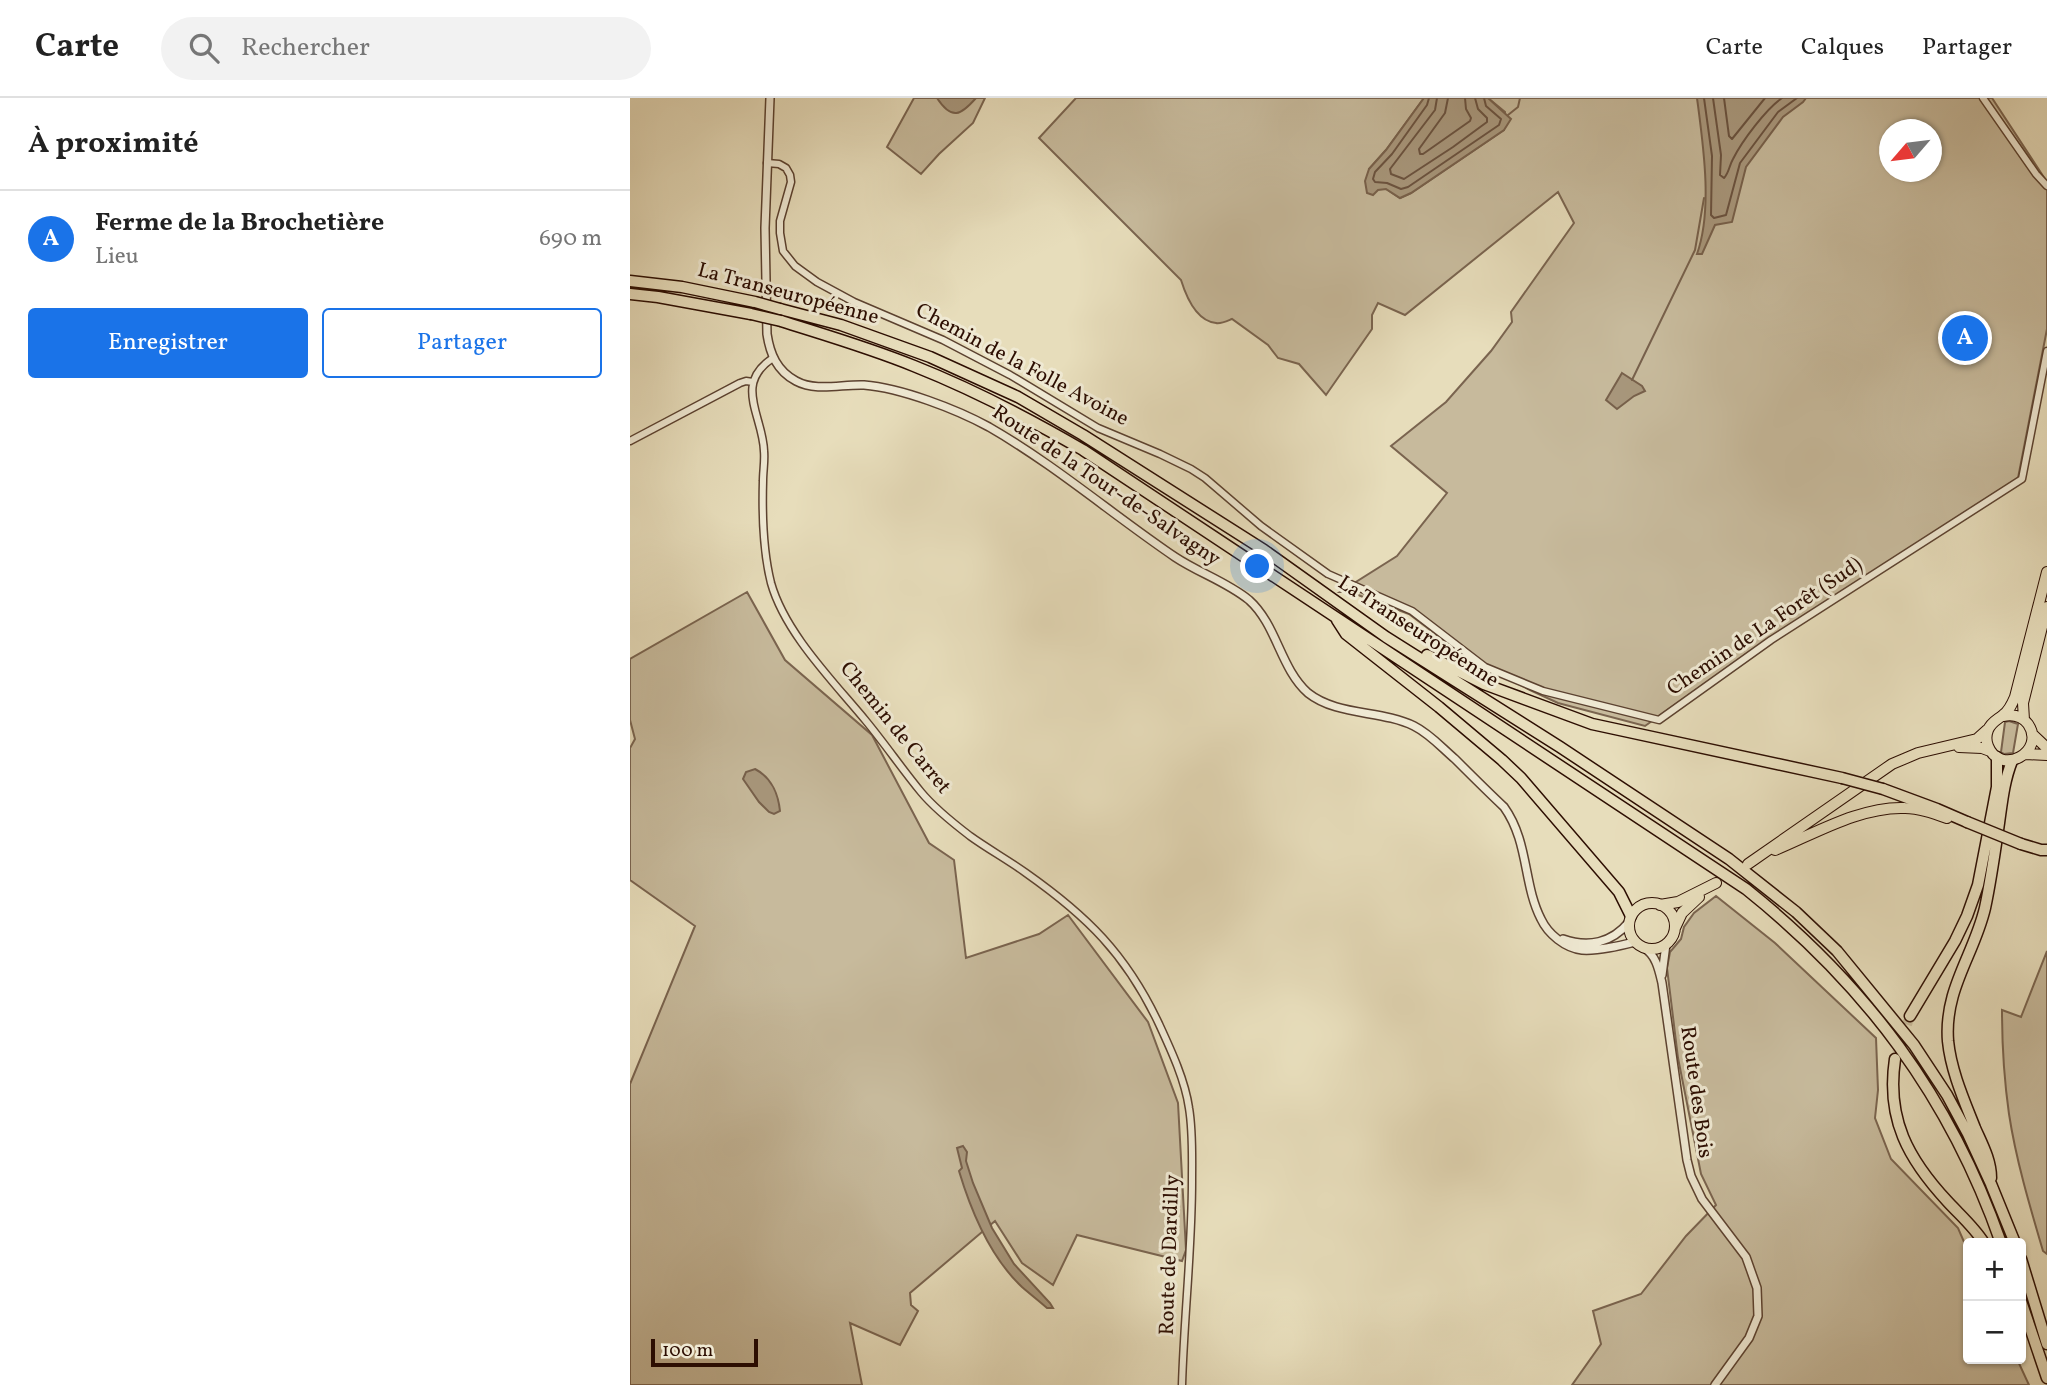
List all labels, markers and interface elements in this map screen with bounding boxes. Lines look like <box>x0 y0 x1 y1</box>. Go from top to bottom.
search box <box>161 17 651 80</box>
text: Carte <box>35 25 119 71</box>
icon: search <box>185 29 223 67</box>
text: Rechercher <box>241 30 370 66</box>
text: Carte <box>1706 31 1763 65</box>
text: Calques <box>1801 31 1884 65</box>
text: Partager <box>1922 31 2012 65</box>
north arrow <box>1879 119 1942 182</box>
text: À proximité <box>28 123 199 165</box>
text: Ferme de la Brochetière <box>95 205 384 241</box>
text: A <box>43 223 59 255</box>
text: 690 m <box>539 223 602 255</box>
text: Lieu <box>95 241 139 273</box>
street label: La Transeuropéenne <box>694 256 882 332</box>
street label: Chemin de la Folle Avoine <box>910 296 1134 434</box>
button: Enregistrer <box>28 308 308 378</box>
button: Partager <box>322 308 602 378</box>
pin: A <box>1942 312 1988 364</box>
street label: Route de la Tour-de-Salvagny <box>986 398 1227 574</box>
your location <box>1240 549 1274 583</box>
street label: Chemin de La Forêt (Sud) <box>1662 551 1868 703</box>
street label: La Transeuropéenne <box>1332 569 1504 695</box>
street label: Chemin de Carret <box>832 656 958 800</box>
street label: Route des Bois <box>1672 1024 1720 1160</box>
street label: Route de Dardilly <box>1153 1173 1187 1336</box>
map controls <box>1963 1238 2026 1364</box>
button: + <box>1963 1238 2026 1301</box>
button: − <box>1963 1301 2026 1364</box>
scale bar <box>651 1336 758 1368</box>
text: 100 m <box>662 1338 713 1364</box>

